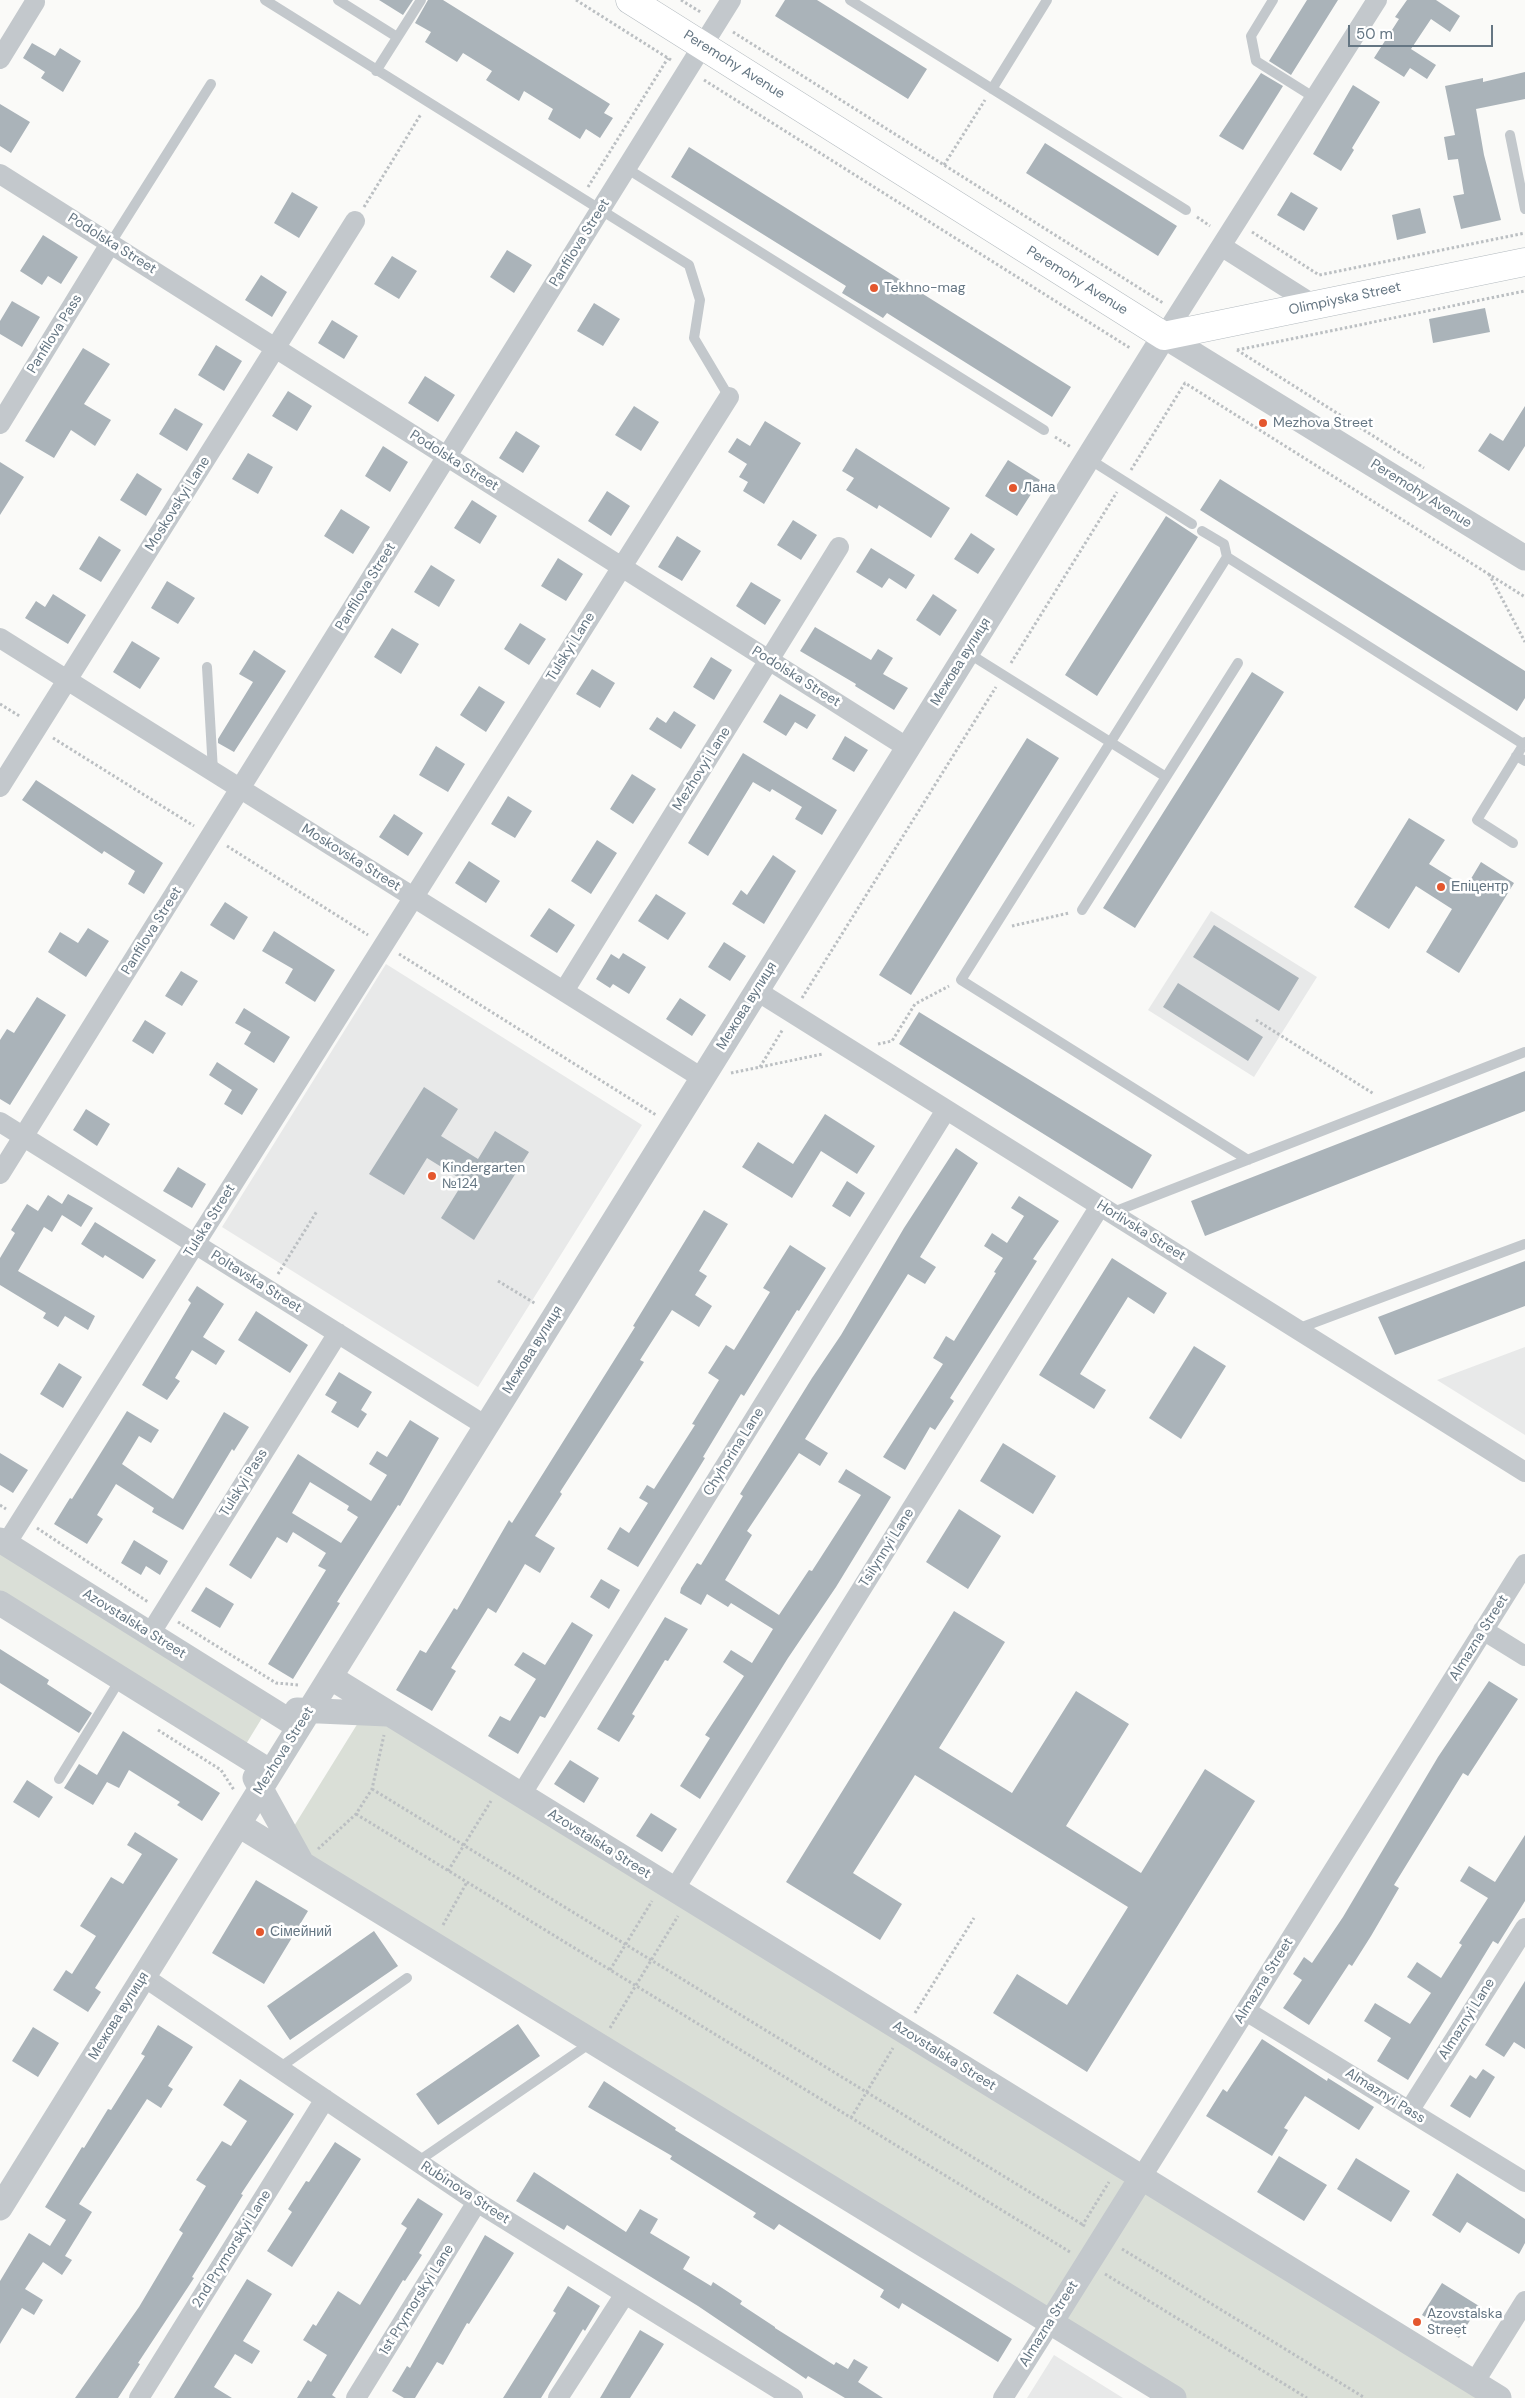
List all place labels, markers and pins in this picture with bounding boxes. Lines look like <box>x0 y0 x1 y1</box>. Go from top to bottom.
place label: Tekhno-mag <box>884 280 965 296</box>
marker: Tekhno-mag <box>868 282 880 294</box>
place label: Mezhova Street <box>1273 415 1373 431</box>
marker: Mezhova Street <box>1257 417 1269 429</box>
place label: Лана <box>1023 480 1055 496</box>
marker: Лана <box>1007 482 1019 494</box>
place label: Епіцентр <box>1451 879 1509 895</box>
marker: Епіцентр <box>1435 881 1447 893</box>
place label: Kindergarten №124 <box>442 1160 525 1192</box>
marker: Kindergarten №124 <box>426 1170 438 1182</box>
place label: Сімейний <box>270 1924 332 1940</box>
marker: Сімейний <box>254 1926 266 1938</box>
place label: Azovstalska Street <box>1427 2306 1502 2338</box>
marker: Azovstalska Street <box>1411 2316 1423 2328</box>

